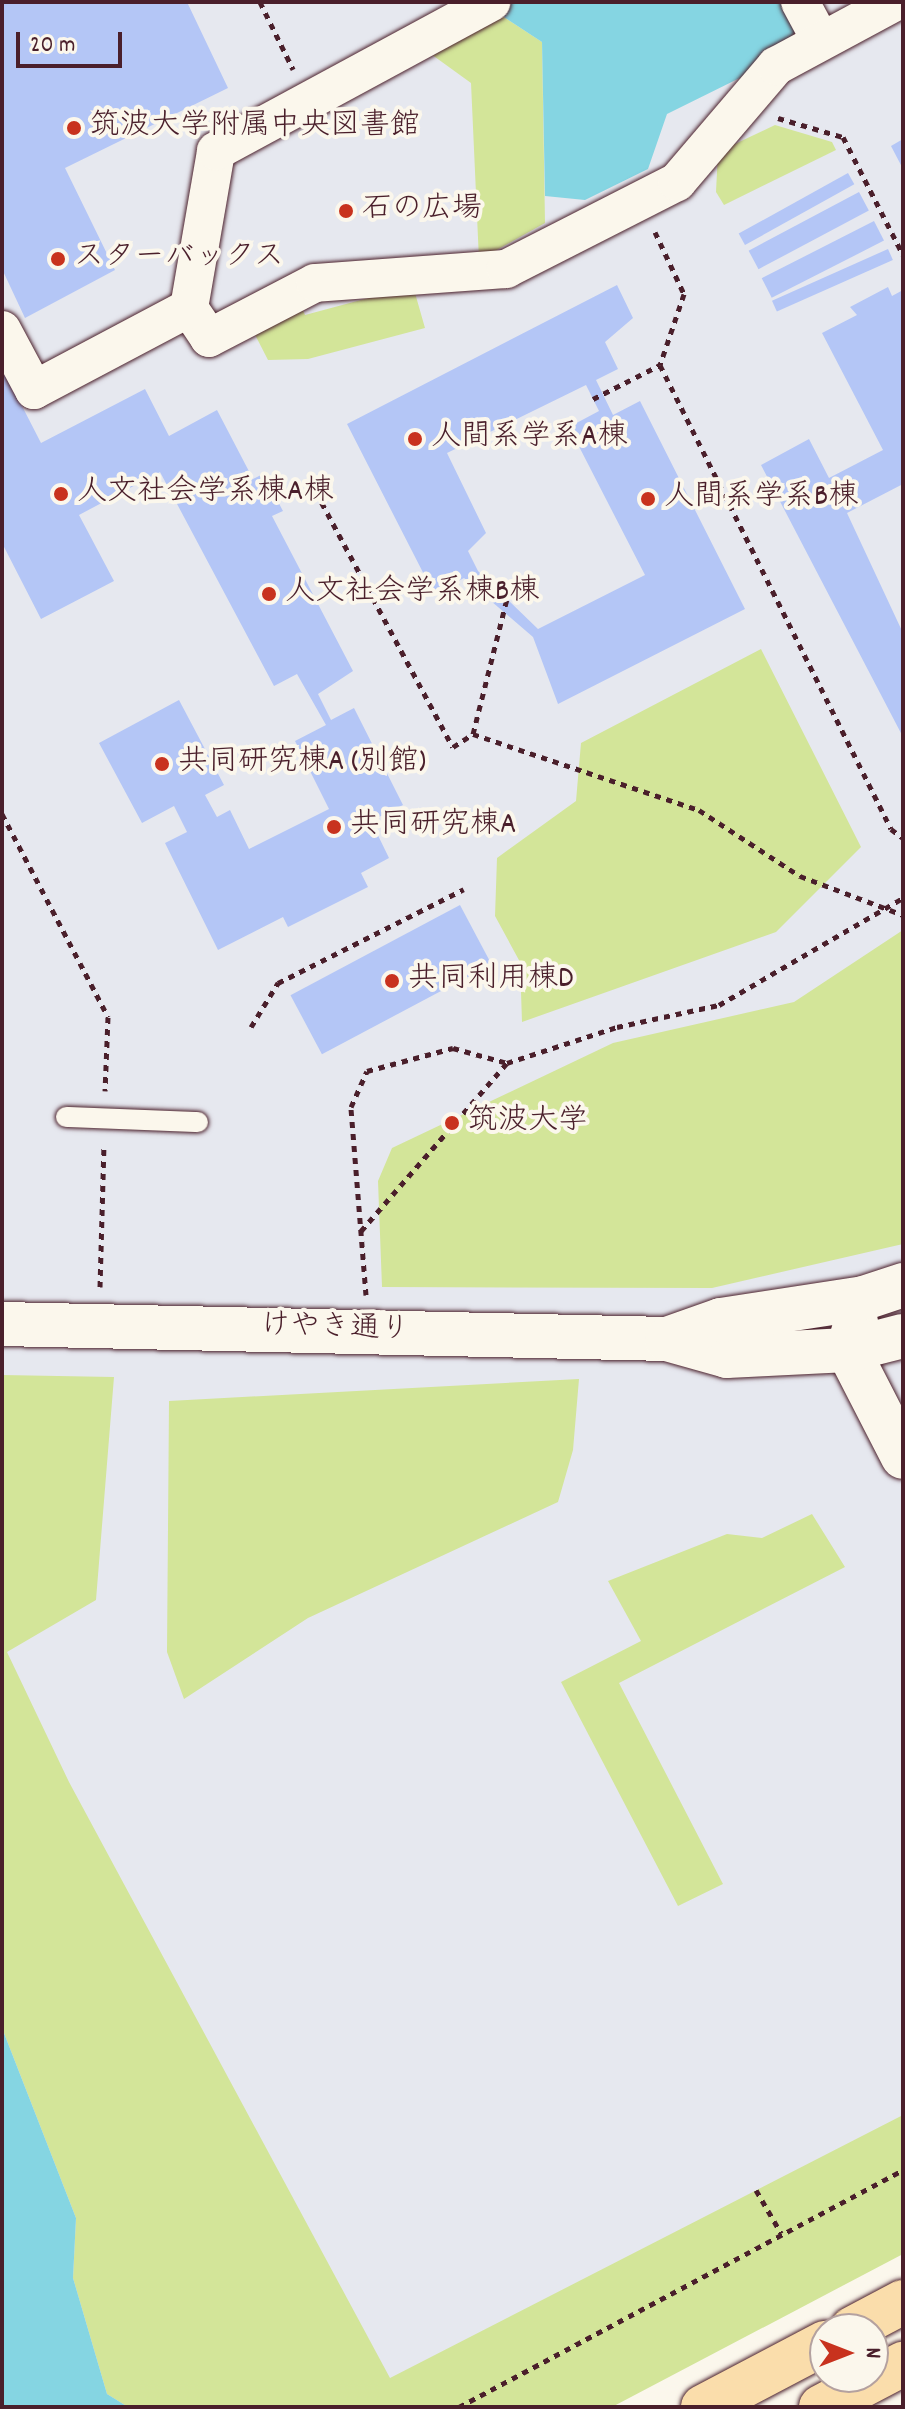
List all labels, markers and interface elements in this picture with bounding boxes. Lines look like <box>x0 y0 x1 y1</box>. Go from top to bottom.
scale bar <box>20 16 126 66</box>
text: 20 m <box>30 29 76 63</box>
place label: 筑波大学附属中央図書館 <box>90 110 420 146</box>
marker: 筑波大学附属中央図書館 <box>65 119 83 137</box>
place label: 石の広場 <box>362 193 482 229</box>
marker: 石の広場 <box>337 202 355 220</box>
place label: スターバックス <box>74 241 284 277</box>
marker: スターバックス <box>49 250 67 268</box>
place label: 人間系学系A棟 <box>431 421 627 457</box>
marker: 人間系学系A棟 <box>406 430 424 448</box>
place label: 人文社会学系棟A棟 <box>77 476 333 512</box>
place label: 人間系学系B棟 <box>664 481 858 517</box>
marker: 人文社会学系棟A棟 <box>52 485 70 503</box>
marker: 人間系学系B棟 <box>639 490 657 508</box>
place label: 人文社会学系棟B棟 <box>285 576 539 612</box>
marker: 人文社会学系棟B棟 <box>260 585 278 603</box>
place label: 共同研究棟A (別館) <box>178 746 426 782</box>
marker: 共同研究棟A (別館) <box>153 755 171 773</box>
place label: 共同研究棟A <box>350 809 516 845</box>
marker: 共同研究棟A <box>325 818 343 836</box>
place label: 共同利用棟D <box>408 963 573 999</box>
marker: 共同利用棟D <box>383 972 401 990</box>
place label: 筑波大学 <box>468 1105 588 1141</box>
marker: 筑波大学 <box>443 1114 461 1132</box>
street label: けやき通り <box>259 1309 411 1351</box>
north arrow <box>809 2313 889 2393</box>
text: N <box>856 2348 887 2358</box>

